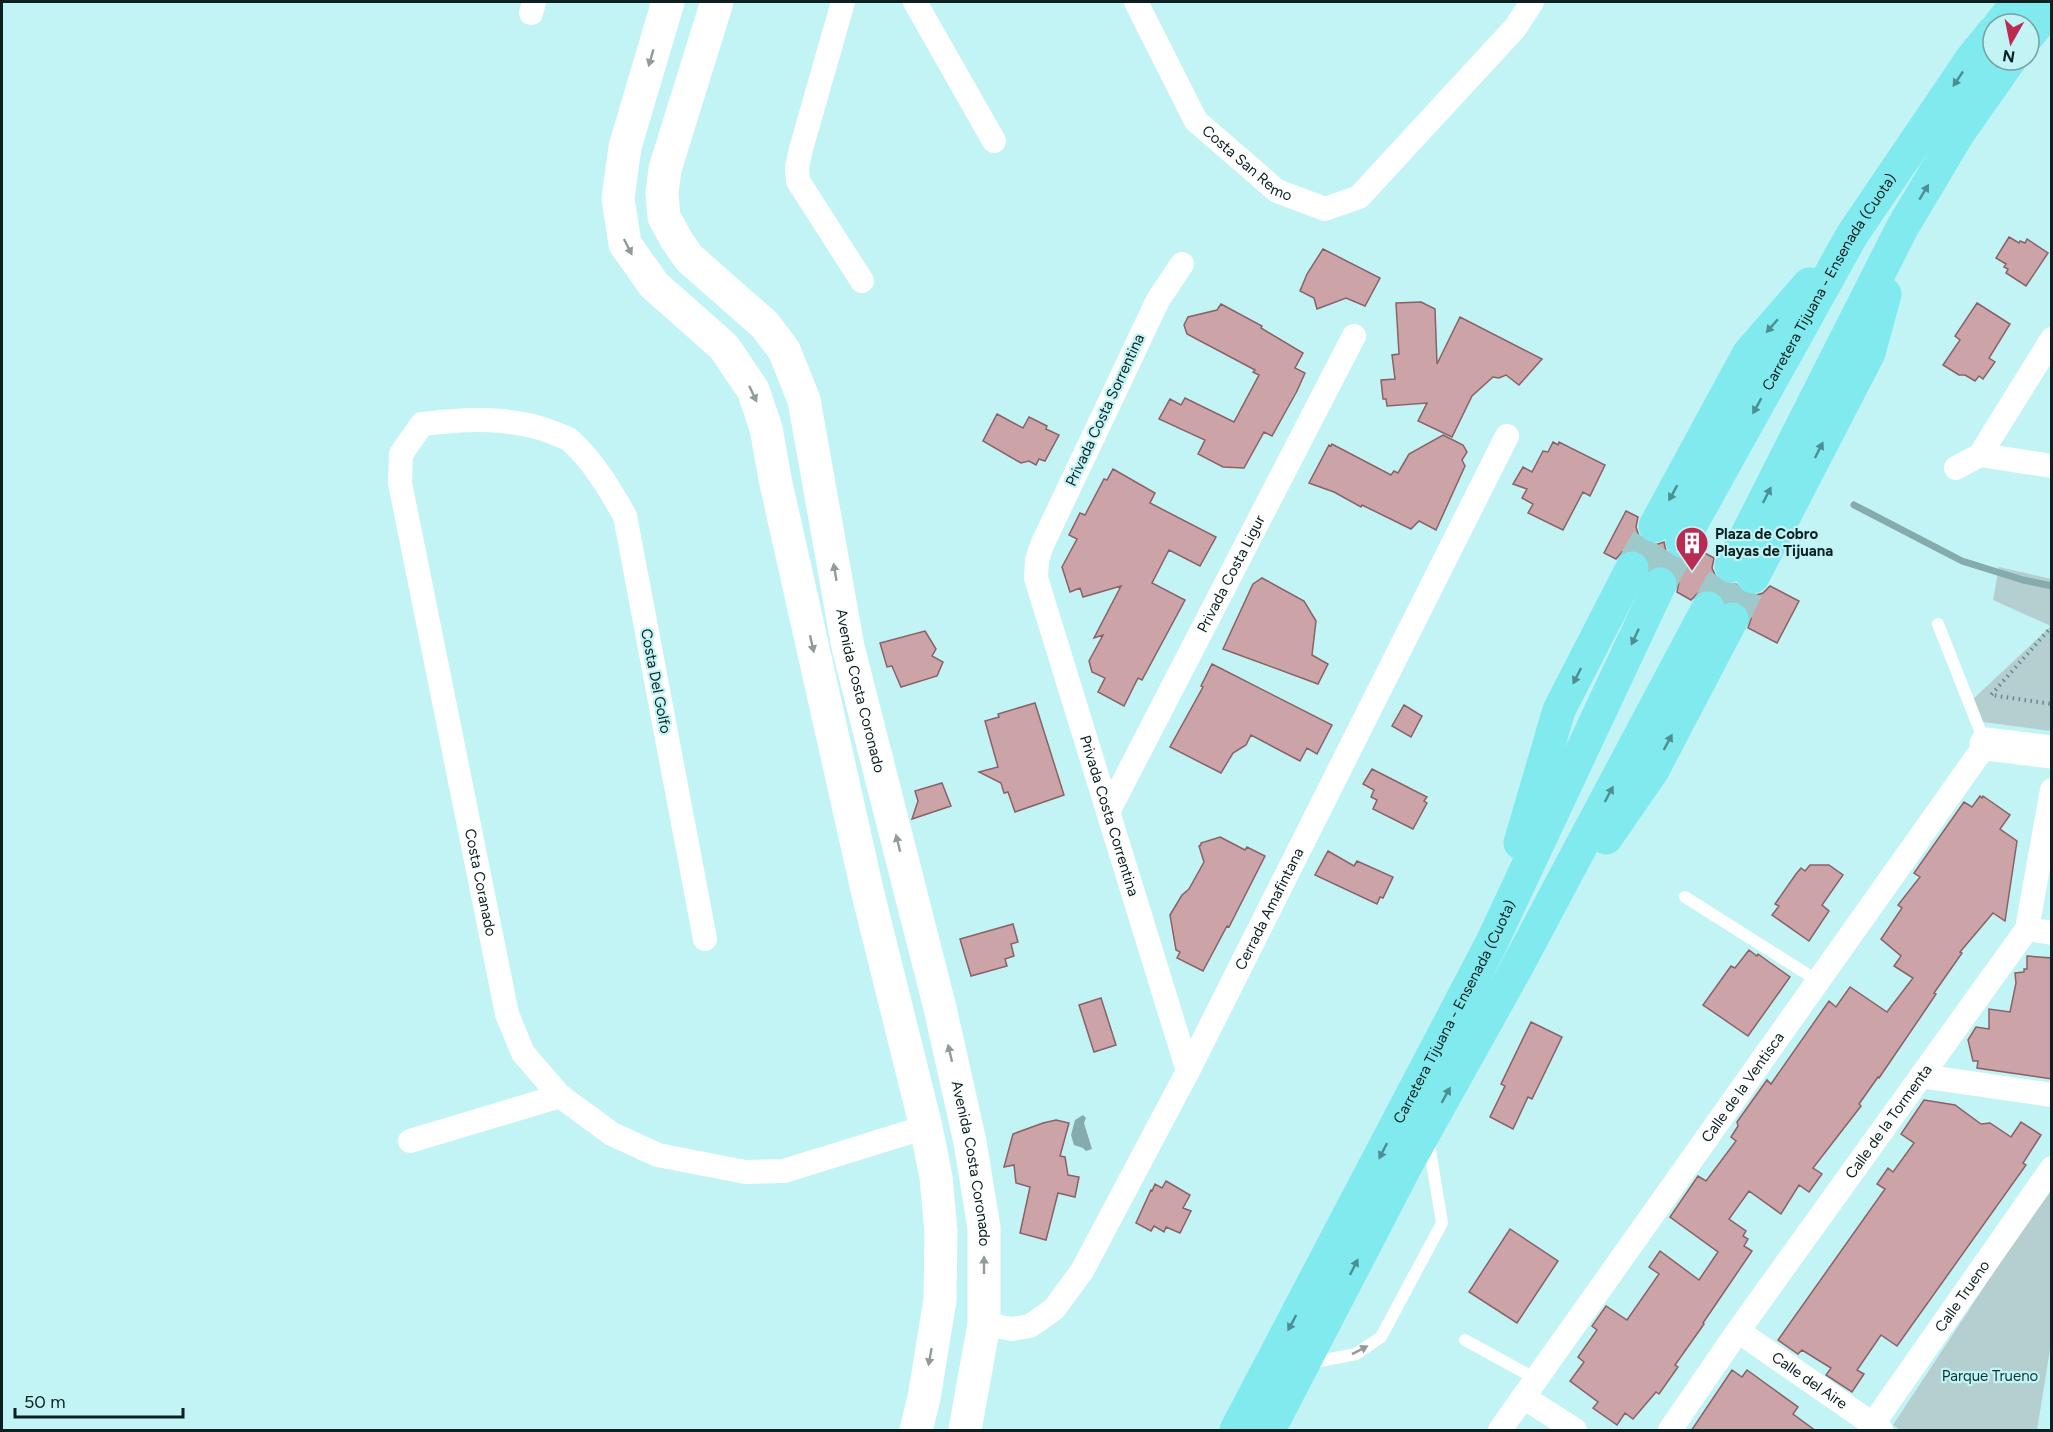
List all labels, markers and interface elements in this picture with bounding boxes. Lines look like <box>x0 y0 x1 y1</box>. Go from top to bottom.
north arrow <box>1981 12 2041 72</box>
text: N <box>2001 46 2016 67</box>
one-way arrow <box>646 49 655 67</box>
one-way arrow <box>1952 71 1964 87</box>
street label: Costa San Remo <box>1198 121 1295 205</box>
street label: Carretera Tijuana - Ensenada (Cuota) <box>1758 170 1900 394</box>
one-way arrow <box>1919 184 1930 200</box>
one-way arrow <box>624 238 633 255</box>
one-way arrow <box>1766 318 1779 333</box>
street label: Privada Costa Sorrentina <box>1062 331 1148 489</box>
one-way arrow <box>748 385 758 403</box>
one-way arrow <box>1752 398 1762 415</box>
one-way arrow <box>1814 442 1823 459</box>
one-way arrow <box>1668 485 1678 502</box>
one-way arrow <box>1762 487 1772 504</box>
street label: Privada Costa Ligur <box>1193 512 1269 636</box>
building icon: Plaza de Cobro Playas de Tijuana <box>1674 525 1710 572</box>
place label: Plaza de Cobro Playas de Tijuana <box>1715 525 1833 560</box>
one-way arrow <box>830 562 839 581</box>
street label: Avenida Costa Coronado <box>832 607 889 775</box>
street label: Costa Del Golfo <box>637 627 675 735</box>
one-way arrow <box>1631 628 1640 645</box>
one-way arrow <box>808 635 817 654</box>
one-way arrow <box>1572 667 1582 684</box>
street label: Privada Costa Correntina <box>1076 733 1143 899</box>
one-way arrow <box>1663 734 1672 751</box>
one-way arrow <box>1604 786 1614 803</box>
street label: Costa Coranado <box>461 827 500 938</box>
one-way arrow <box>892 834 902 852</box>
street label: Cerrada Amafintana <box>1231 845 1308 973</box>
street label: Carretera Tijuana - Ensenada (Cuota) <box>1389 897 1519 1127</box>
street label: Calle de la Ventisca <box>1698 1029 1788 1146</box>
one-way arrow <box>945 1043 954 1062</box>
street label: Calle de la Tormenta <box>1841 1061 1936 1182</box>
street label: Avenida Costa Coronado <box>948 1079 993 1247</box>
one-way arrow <box>1440 1087 1451 1103</box>
one-way arrow <box>1378 1143 1388 1160</box>
one-way arrow <box>979 1256 989 1275</box>
street label: Calle Trueno <box>1931 1257 1994 1335</box>
one-way arrow <box>1349 1258 1359 1275</box>
one-way arrow <box>1287 1315 1297 1332</box>
one-way arrow <box>1351 1346 1368 1355</box>
one-way arrow <box>926 1348 935 1367</box>
street label: Calle del Aire <box>1768 1348 1851 1413</box>
park label: Parque Trueno <box>1942 1367 2039 1385</box>
scale bar <box>15 1381 183 1419</box>
text: 50 m <box>24 1391 66 1413</box>

